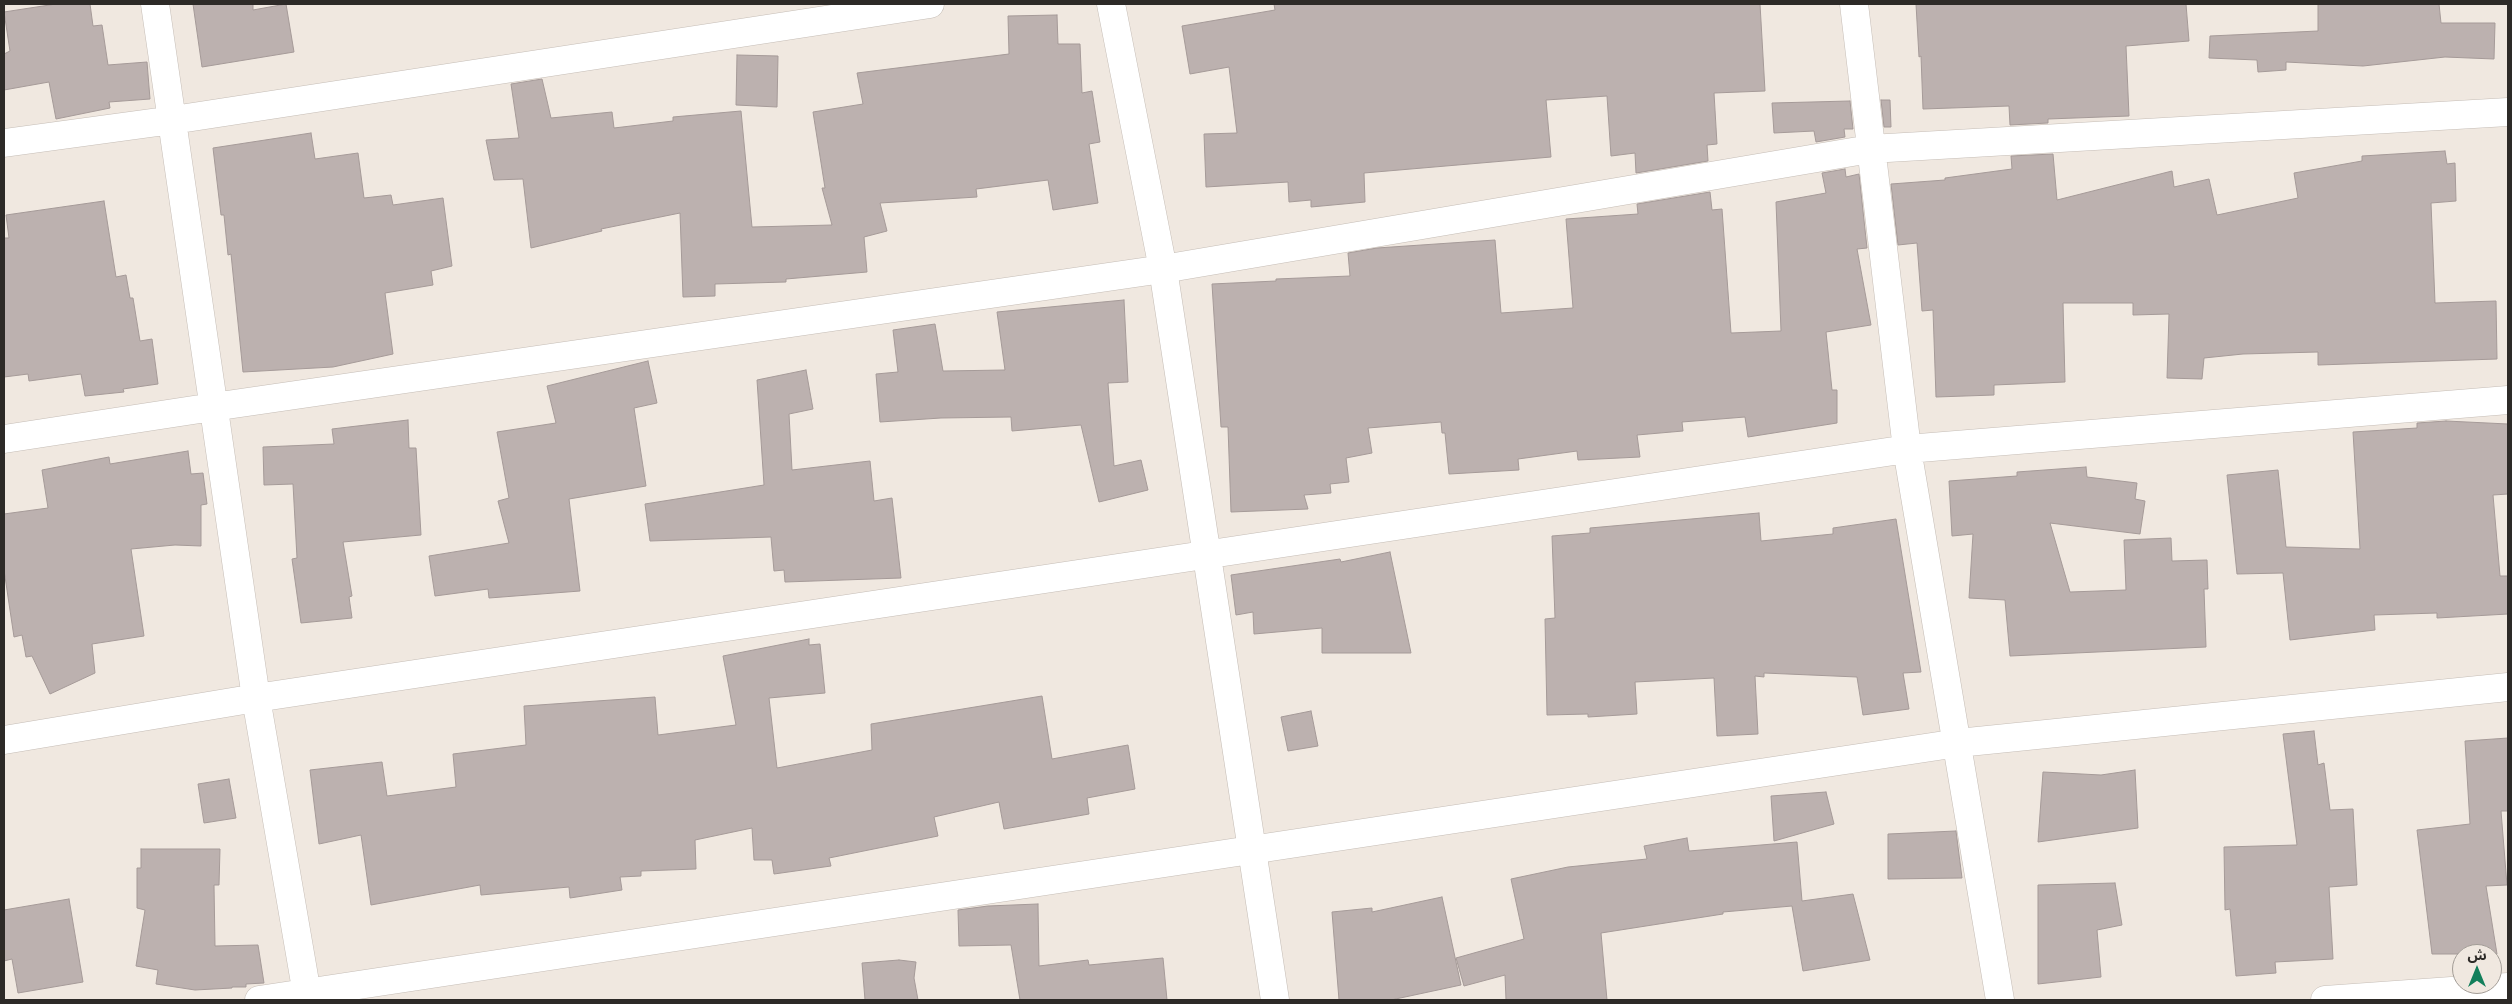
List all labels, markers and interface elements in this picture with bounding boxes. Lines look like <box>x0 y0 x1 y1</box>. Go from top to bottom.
north arrow <box>2452 944 2502 994</box>
text: ش <box>2467 945 2487 964</box>

